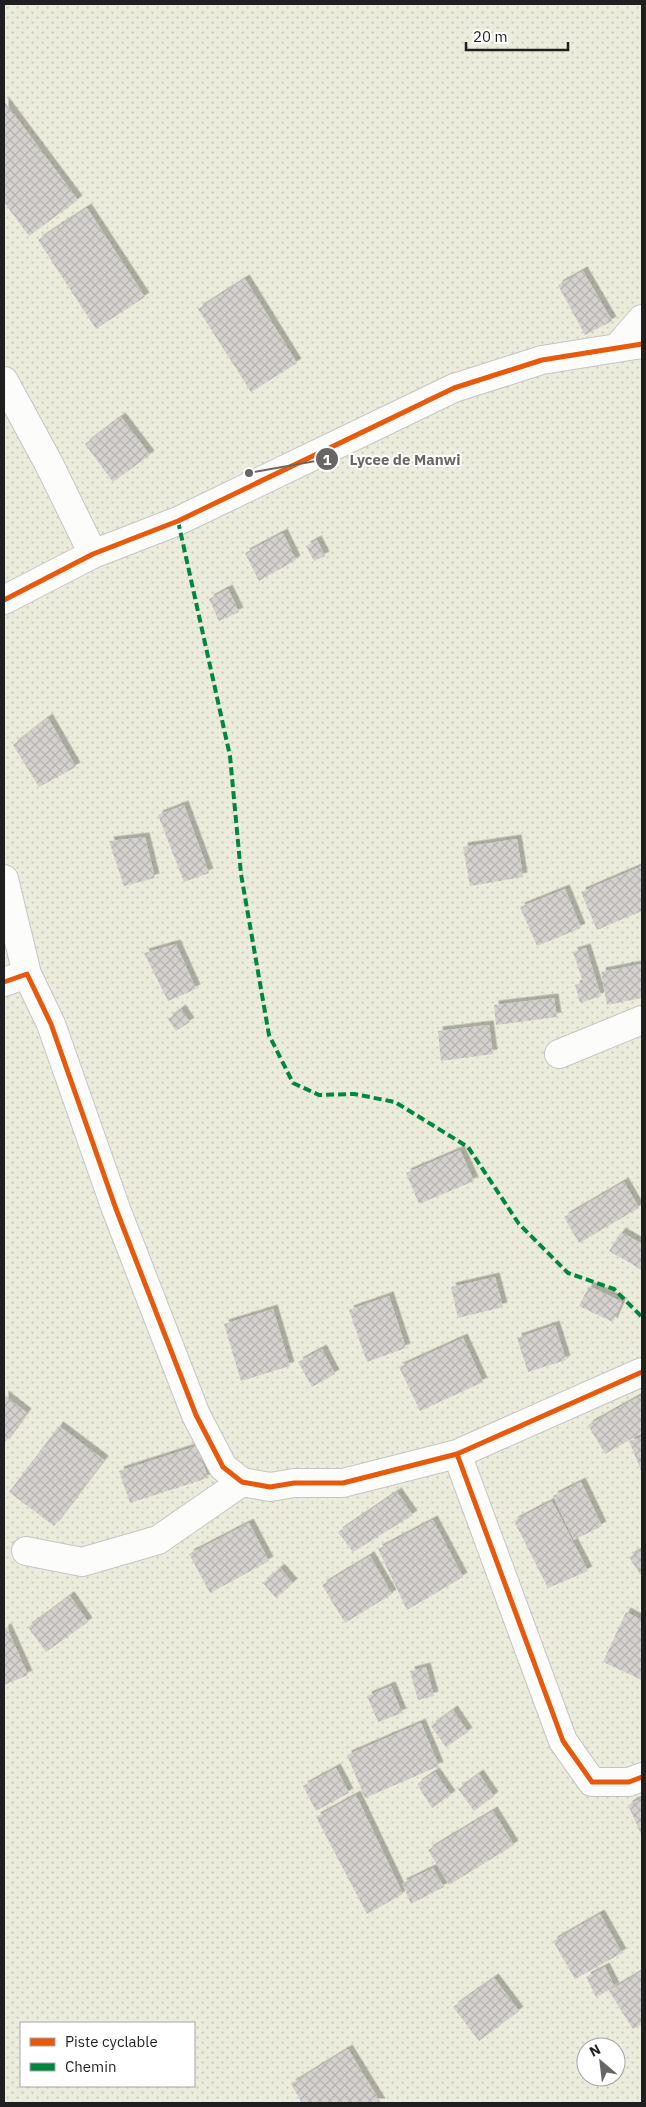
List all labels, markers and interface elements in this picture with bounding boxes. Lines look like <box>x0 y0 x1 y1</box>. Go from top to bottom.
scale bar <box>466 20 568 52</box>
text: 20 m <box>473 27 508 46</box>
callout: Lycee de Manwi <box>315 444 471 474</box>
text: 1 <box>322 450 332 469</box>
text: Lycee de Manwi <box>349 450 461 469</box>
legend <box>20 2022 195 2087</box>
text: Piste cyclable <box>65 2032 158 2051</box>
north arrow <box>576 2037 626 2087</box>
text: N <box>586 2040 604 2061</box>
text: Chemin <box>65 2057 116 2076</box>

